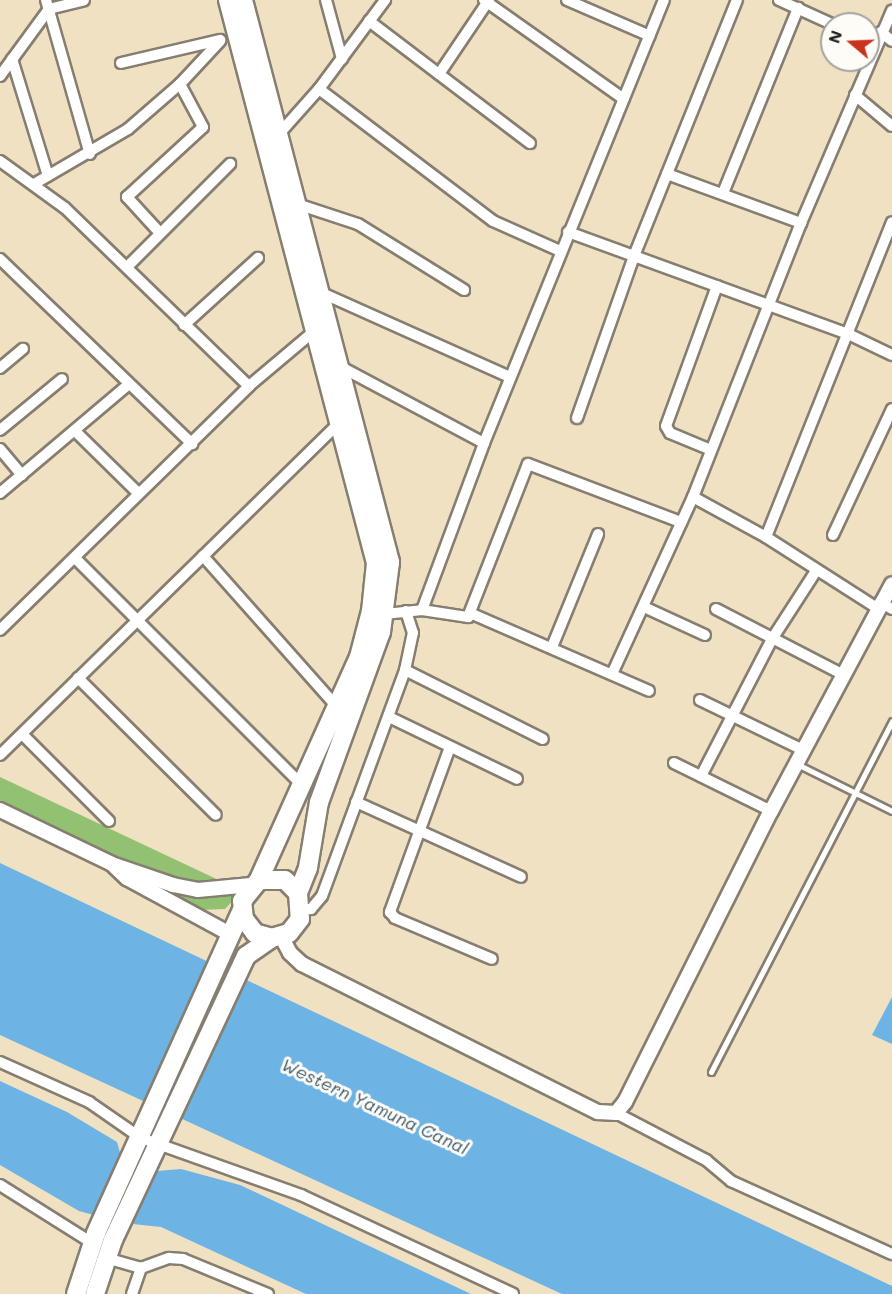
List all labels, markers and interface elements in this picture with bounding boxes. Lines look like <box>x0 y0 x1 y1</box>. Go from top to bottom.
north arrow <box>820 12 880 72</box>
text: N <box>822 27 846 46</box>
water label: Western Yamuna Canal <box>278 1053 472 1159</box>

